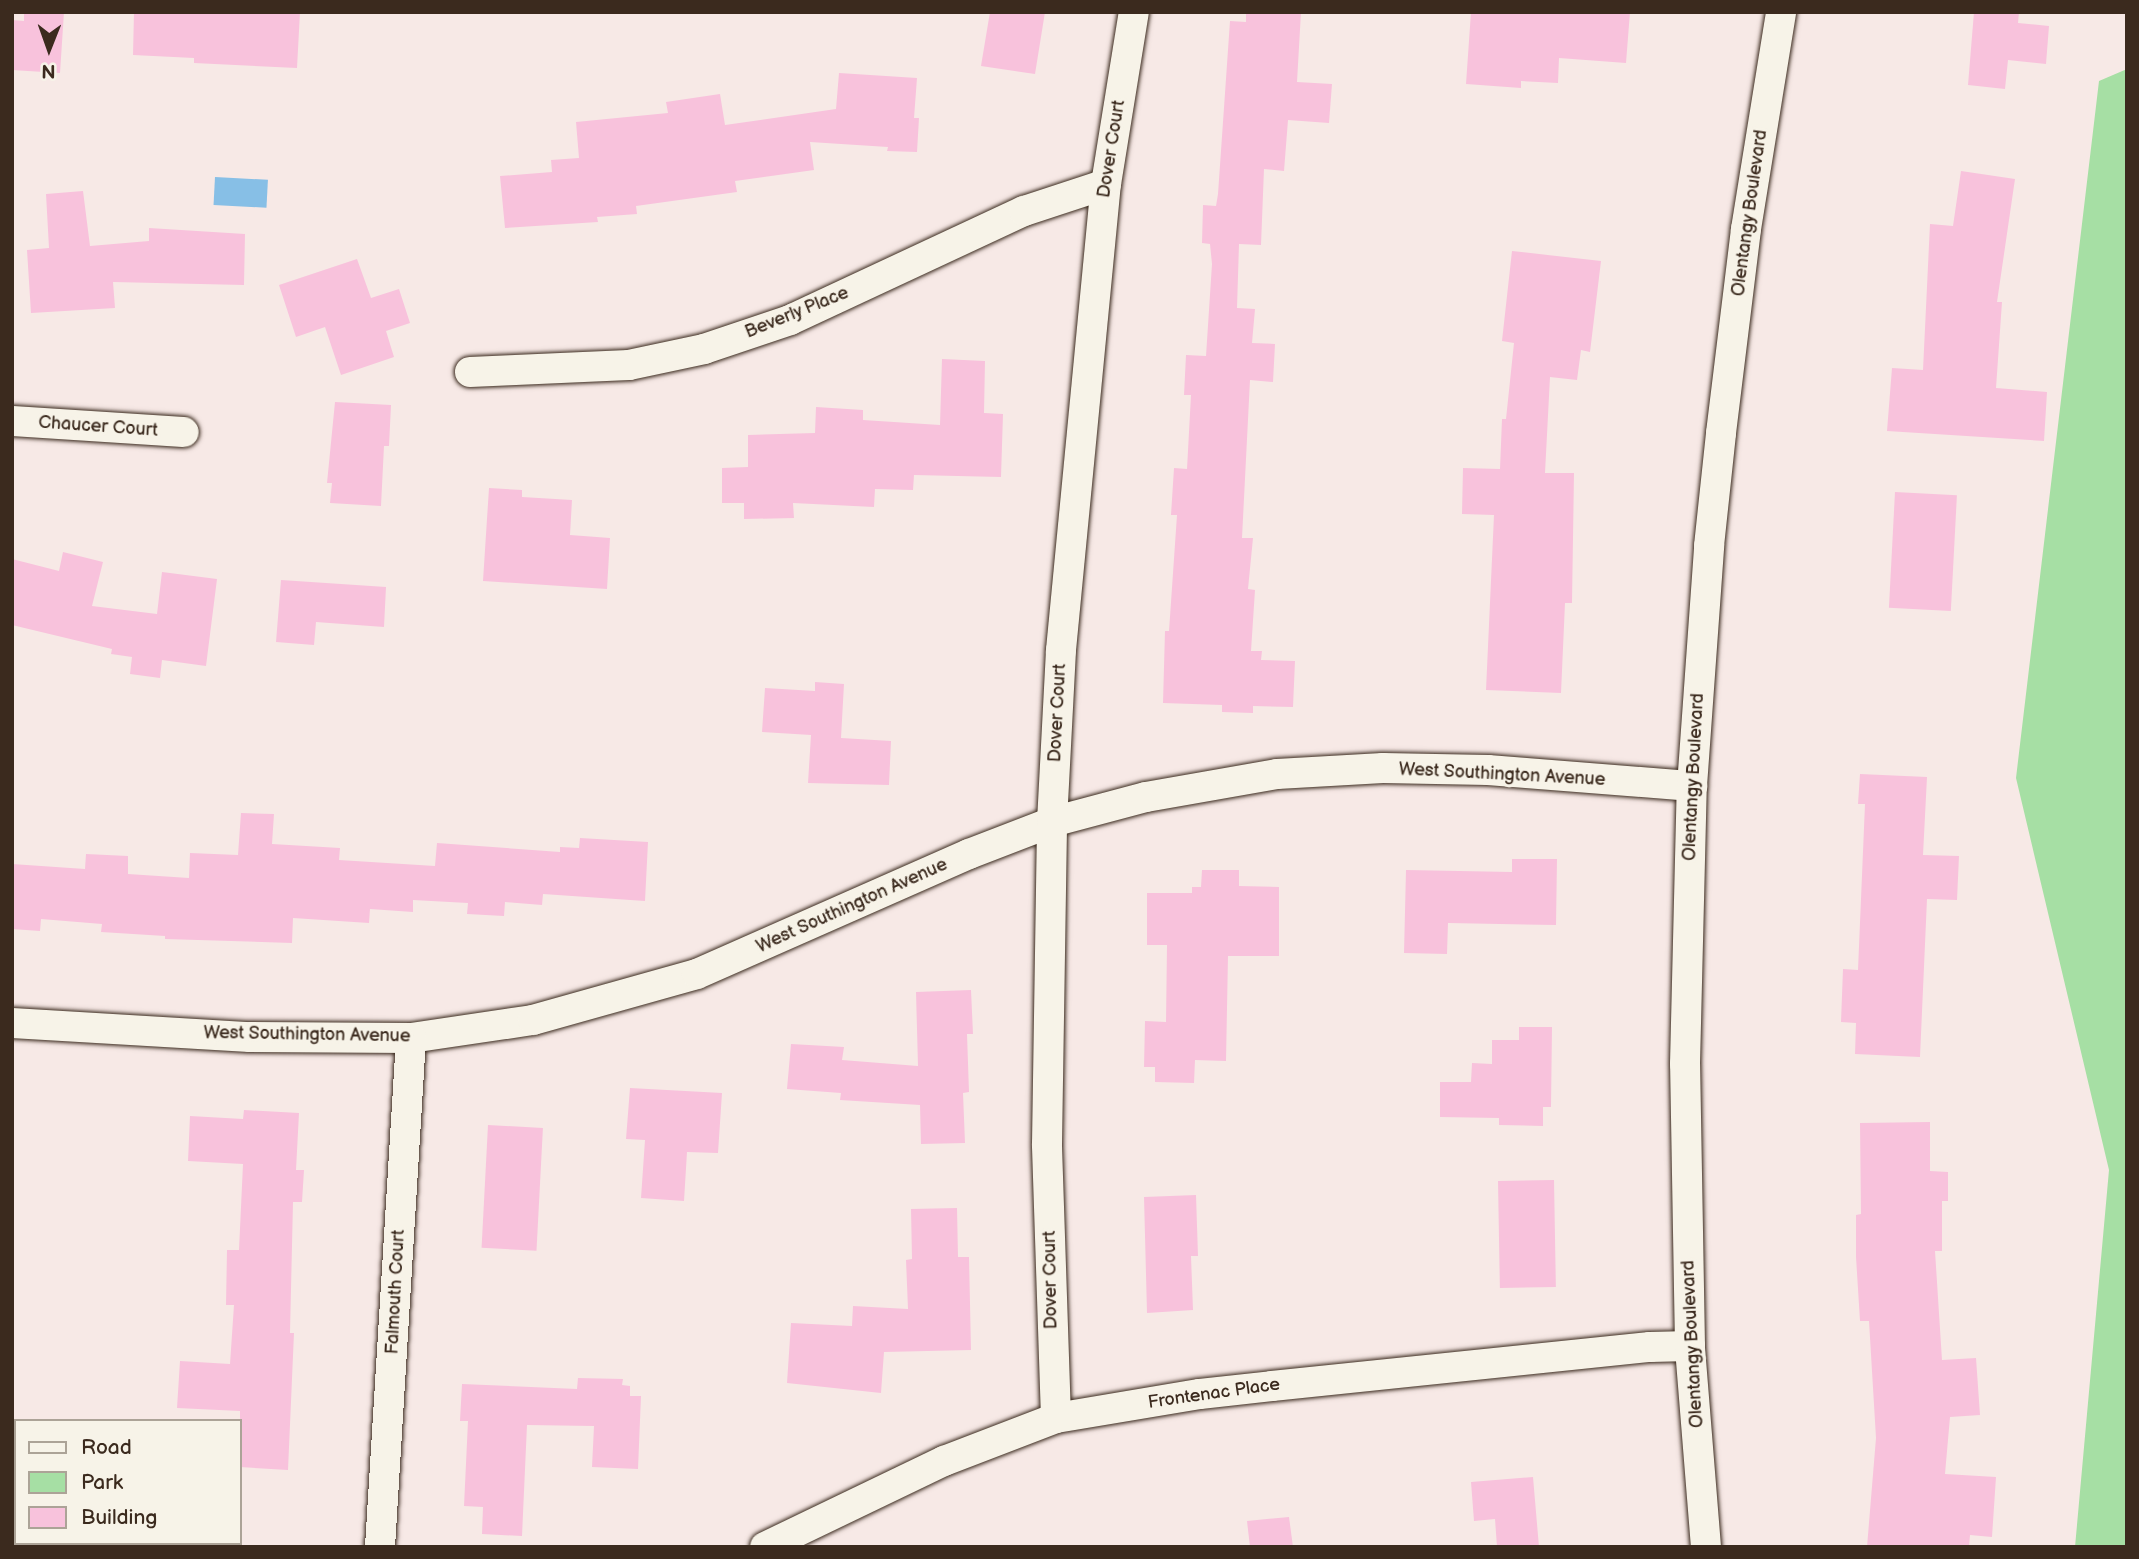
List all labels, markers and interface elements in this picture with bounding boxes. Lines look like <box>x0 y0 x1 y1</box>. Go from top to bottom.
north arrow <box>14 14 84 84</box>
text: N <box>41 59 56 82</box>
street label: Dover Court <box>1094 99 1130 199</box>
street label: Olentangy Boulevard <box>1728 128 1772 298</box>
street label: Beverly Place <box>741 282 853 344</box>
street label: Chaucer Court <box>38 412 158 442</box>
street label: Dover Court <box>1045 663 1071 763</box>
street label: Olentangy Boulevard <box>1679 692 1709 862</box>
street label: West Southington Avenue <box>1398 759 1606 791</box>
street label: West Southington Avenue <box>753 854 951 958</box>
street label: West Southington Avenue <box>203 1022 411 1048</box>
street label: Falmouth Court <box>382 1229 410 1355</box>
street label: Dover Court <box>1039 1231 1063 1329</box>
street label: Olentangy Boulevard <box>1678 1259 1708 1429</box>
street label: Frontenac Place <box>1146 1374 1282 1414</box>
legend <box>14 1419 242 1545</box>
text: Road <box>81 1435 132 1460</box>
text: Park <box>81 1470 123 1495</box>
text: Building <box>81 1505 157 1530</box>

